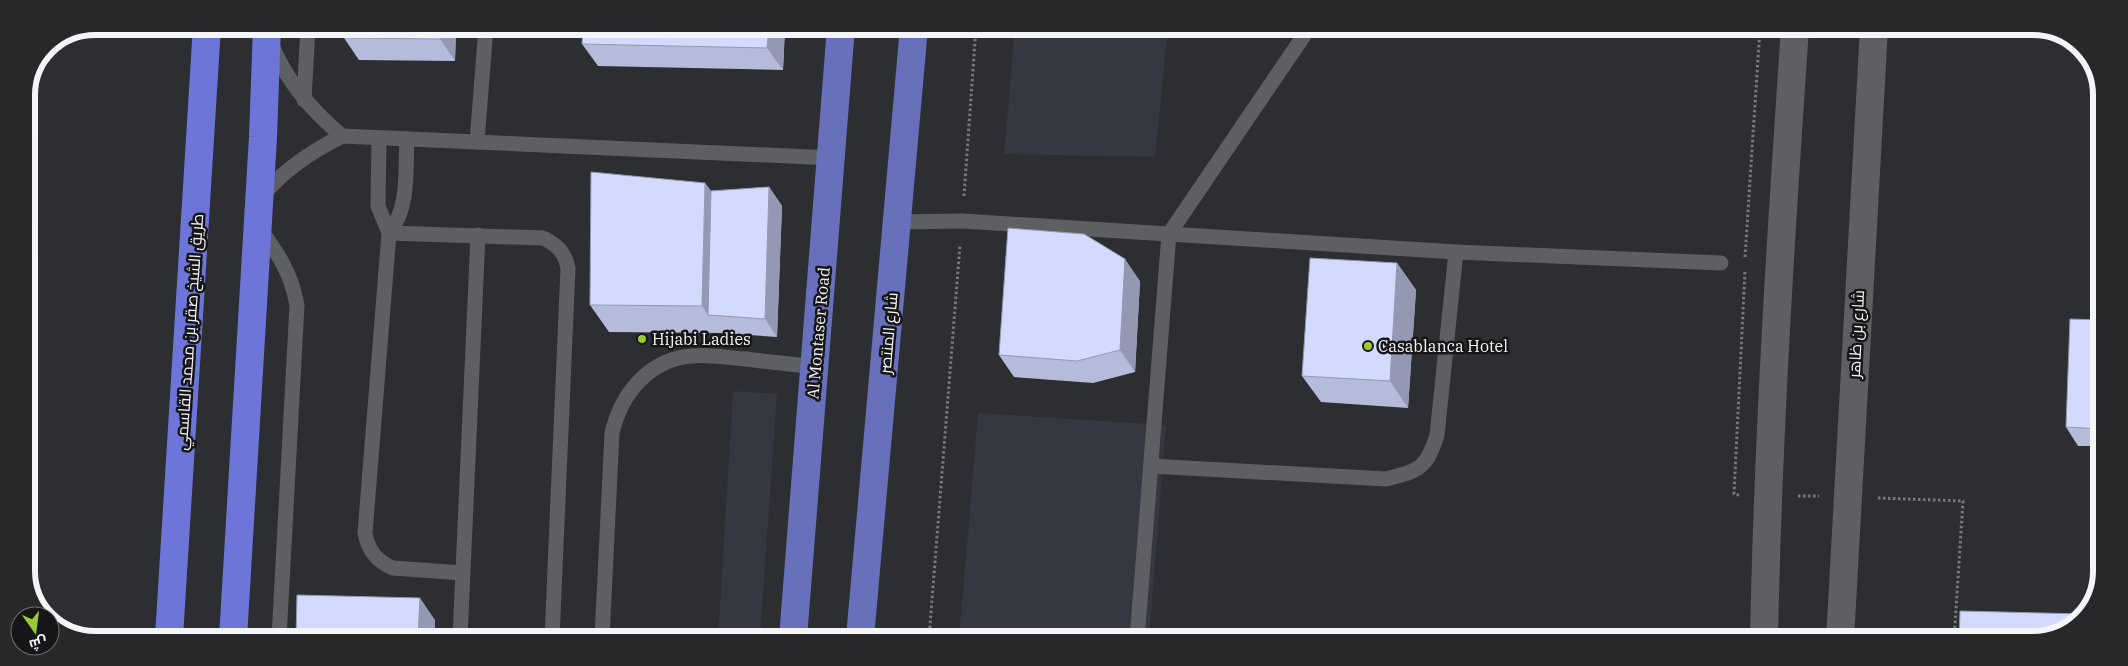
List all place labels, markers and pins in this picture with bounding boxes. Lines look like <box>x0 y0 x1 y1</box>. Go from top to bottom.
place label: Hijabi Ladies <box>652 329 751 349</box>
marker: Hijabi Ladies <box>636 333 648 345</box>
place label: Casablanca Hotel <box>1378 336 1508 356</box>
marker: Casablanca Hotel <box>1362 340 1374 352</box>

